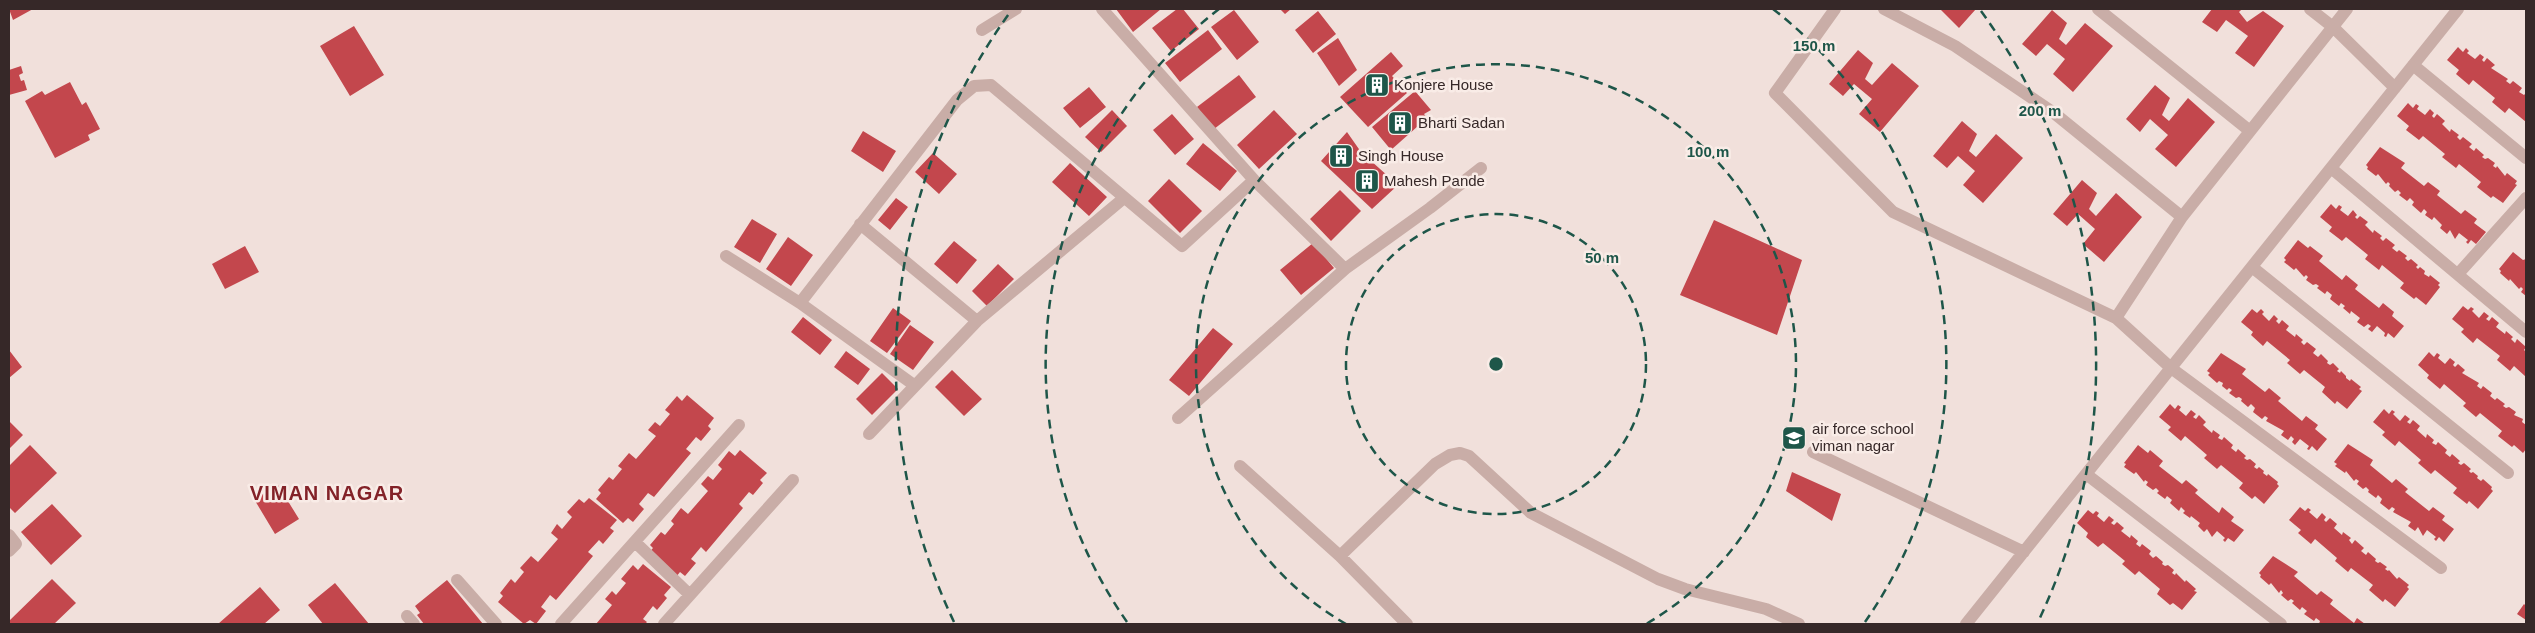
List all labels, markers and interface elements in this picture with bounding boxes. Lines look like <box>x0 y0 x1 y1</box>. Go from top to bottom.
text: 150 m <box>1793 37 1835 54</box>
building icon: Konjere House <box>1364 72 1390 98</box>
place label: Konjere House <box>1394 76 1493 93</box>
text: 200 m <box>2019 102 2061 119</box>
building icon: Bharti Sadan <box>1387 110 1413 136</box>
place label: Bharti Sadan <box>1418 114 1505 131</box>
building icon: Singh House <box>1328 143 1354 169</box>
text: 100 m <box>1687 143 1729 160</box>
place label: Singh House <box>1358 147 1444 164</box>
building icon: Mahesh Pande <box>1354 168 1380 194</box>
place label: Mahesh Pande <box>1384 172 1485 189</box>
text: 50 m <box>1585 249 1619 266</box>
centre of rings <box>1487 355 1505 373</box>
place label: air force school viman nagar <box>1812 420 1914 454</box>
school or university icon: air force school viman nagar <box>1781 425 1807 451</box>
district label: VIMAN NAGAR <box>250 482 404 504</box>

